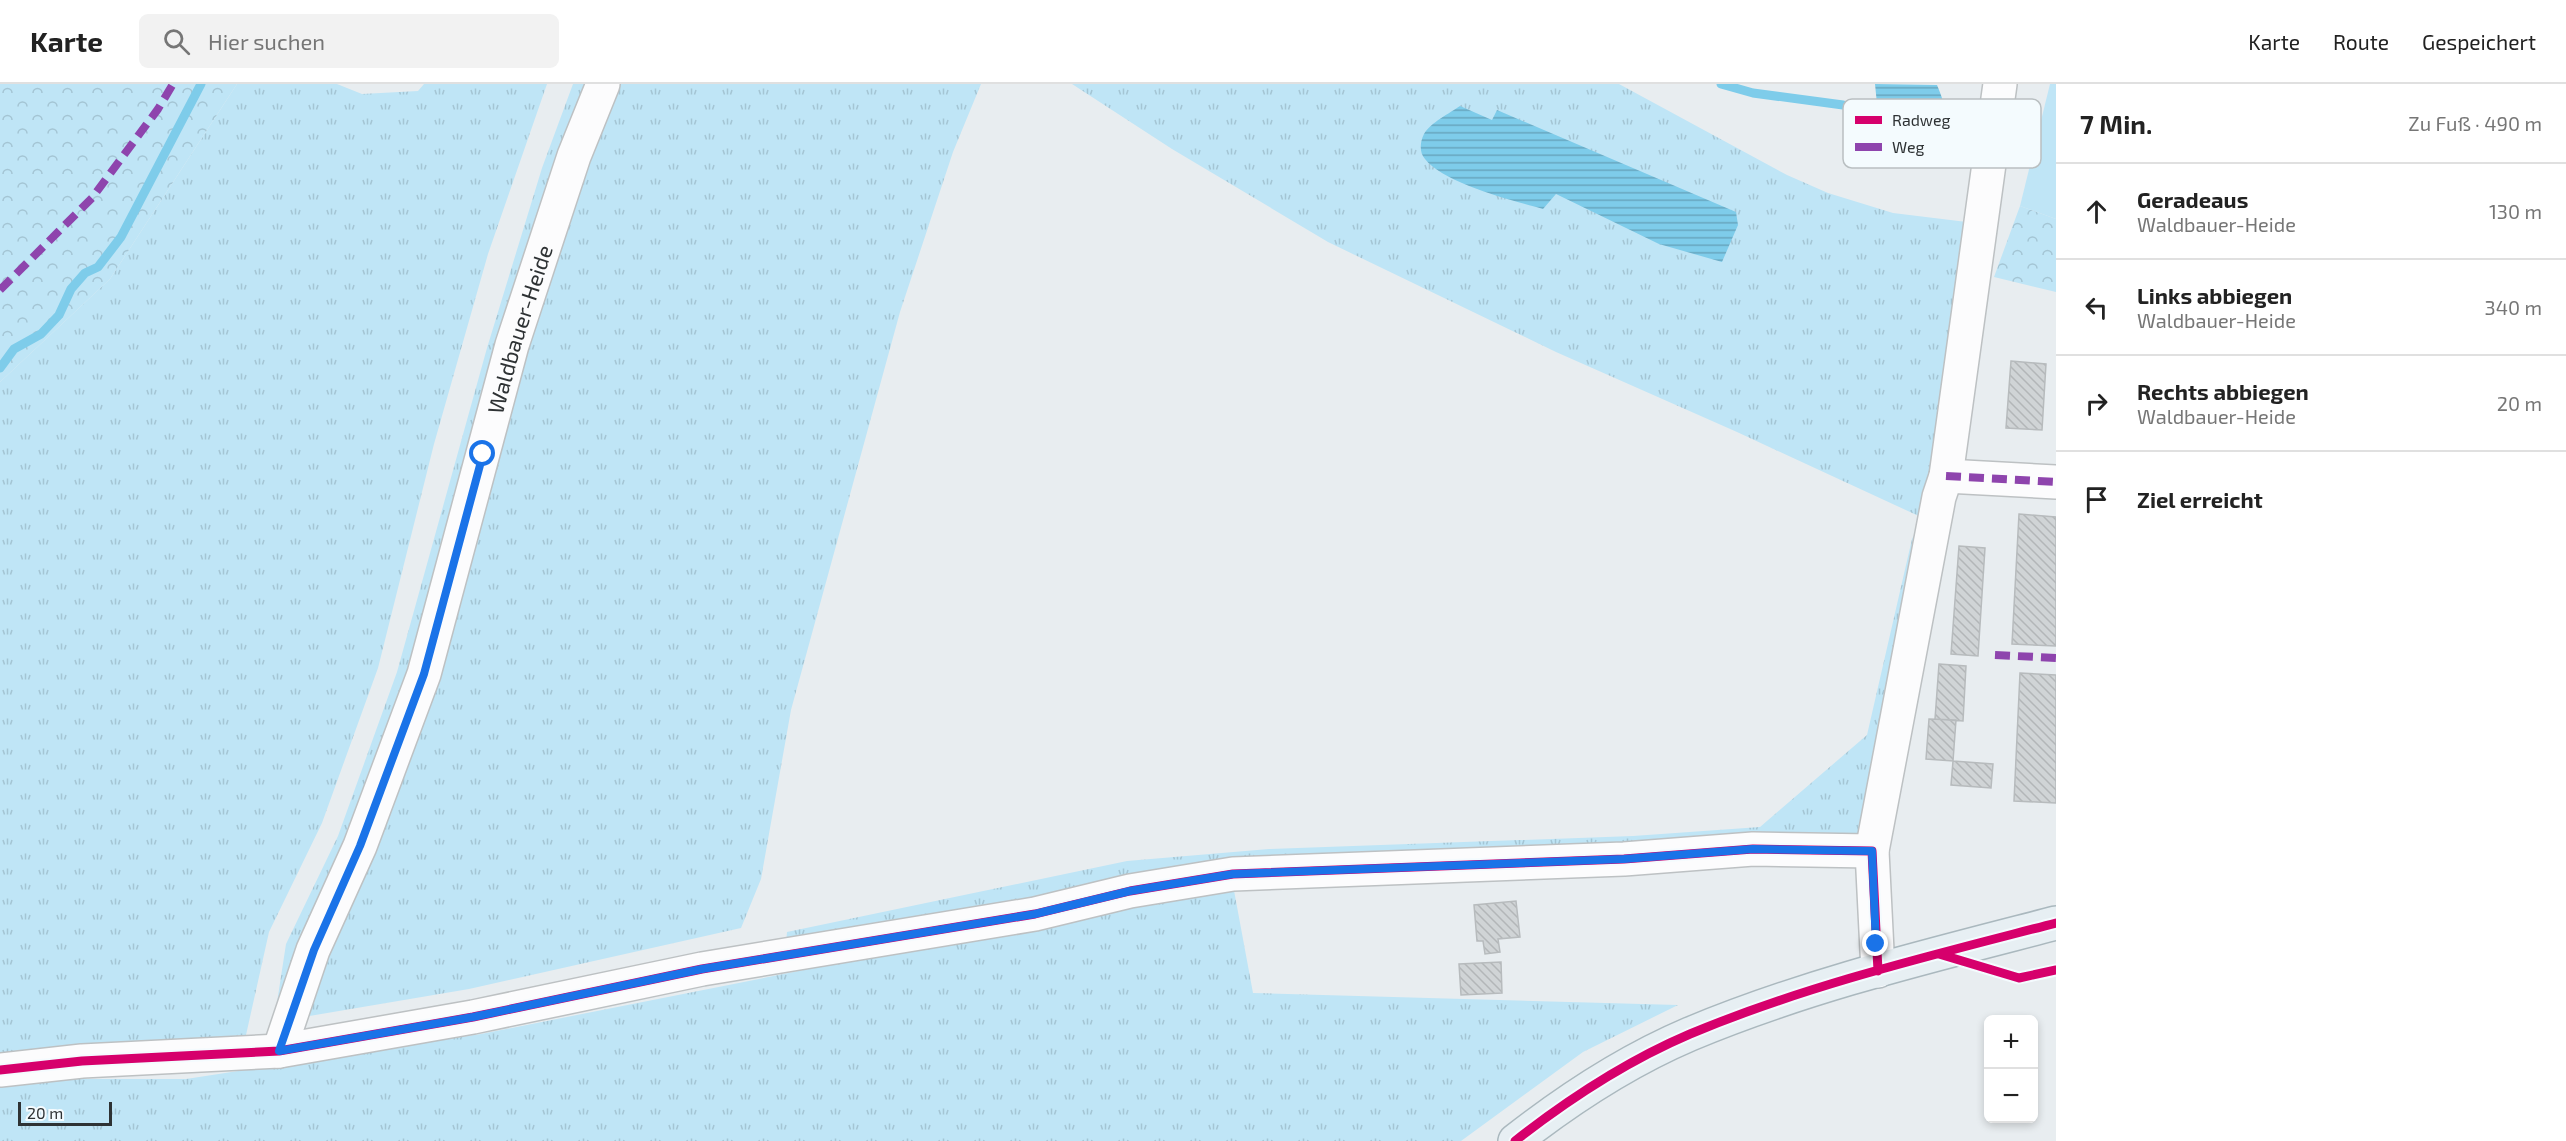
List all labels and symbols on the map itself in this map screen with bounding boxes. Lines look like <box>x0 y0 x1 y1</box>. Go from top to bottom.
legend <box>1843 99 2041 168</box>
text: Radweg <box>1892 110 1951 129</box>
text: Weg <box>1892 137 1924 156</box>
street label: Waldbauer-Heide <box>481 241 557 416</box>
route start <box>469 440 495 466</box>
route end <box>1862 930 1888 956</box>
scale bar <box>18 1099 112 1126</box>

